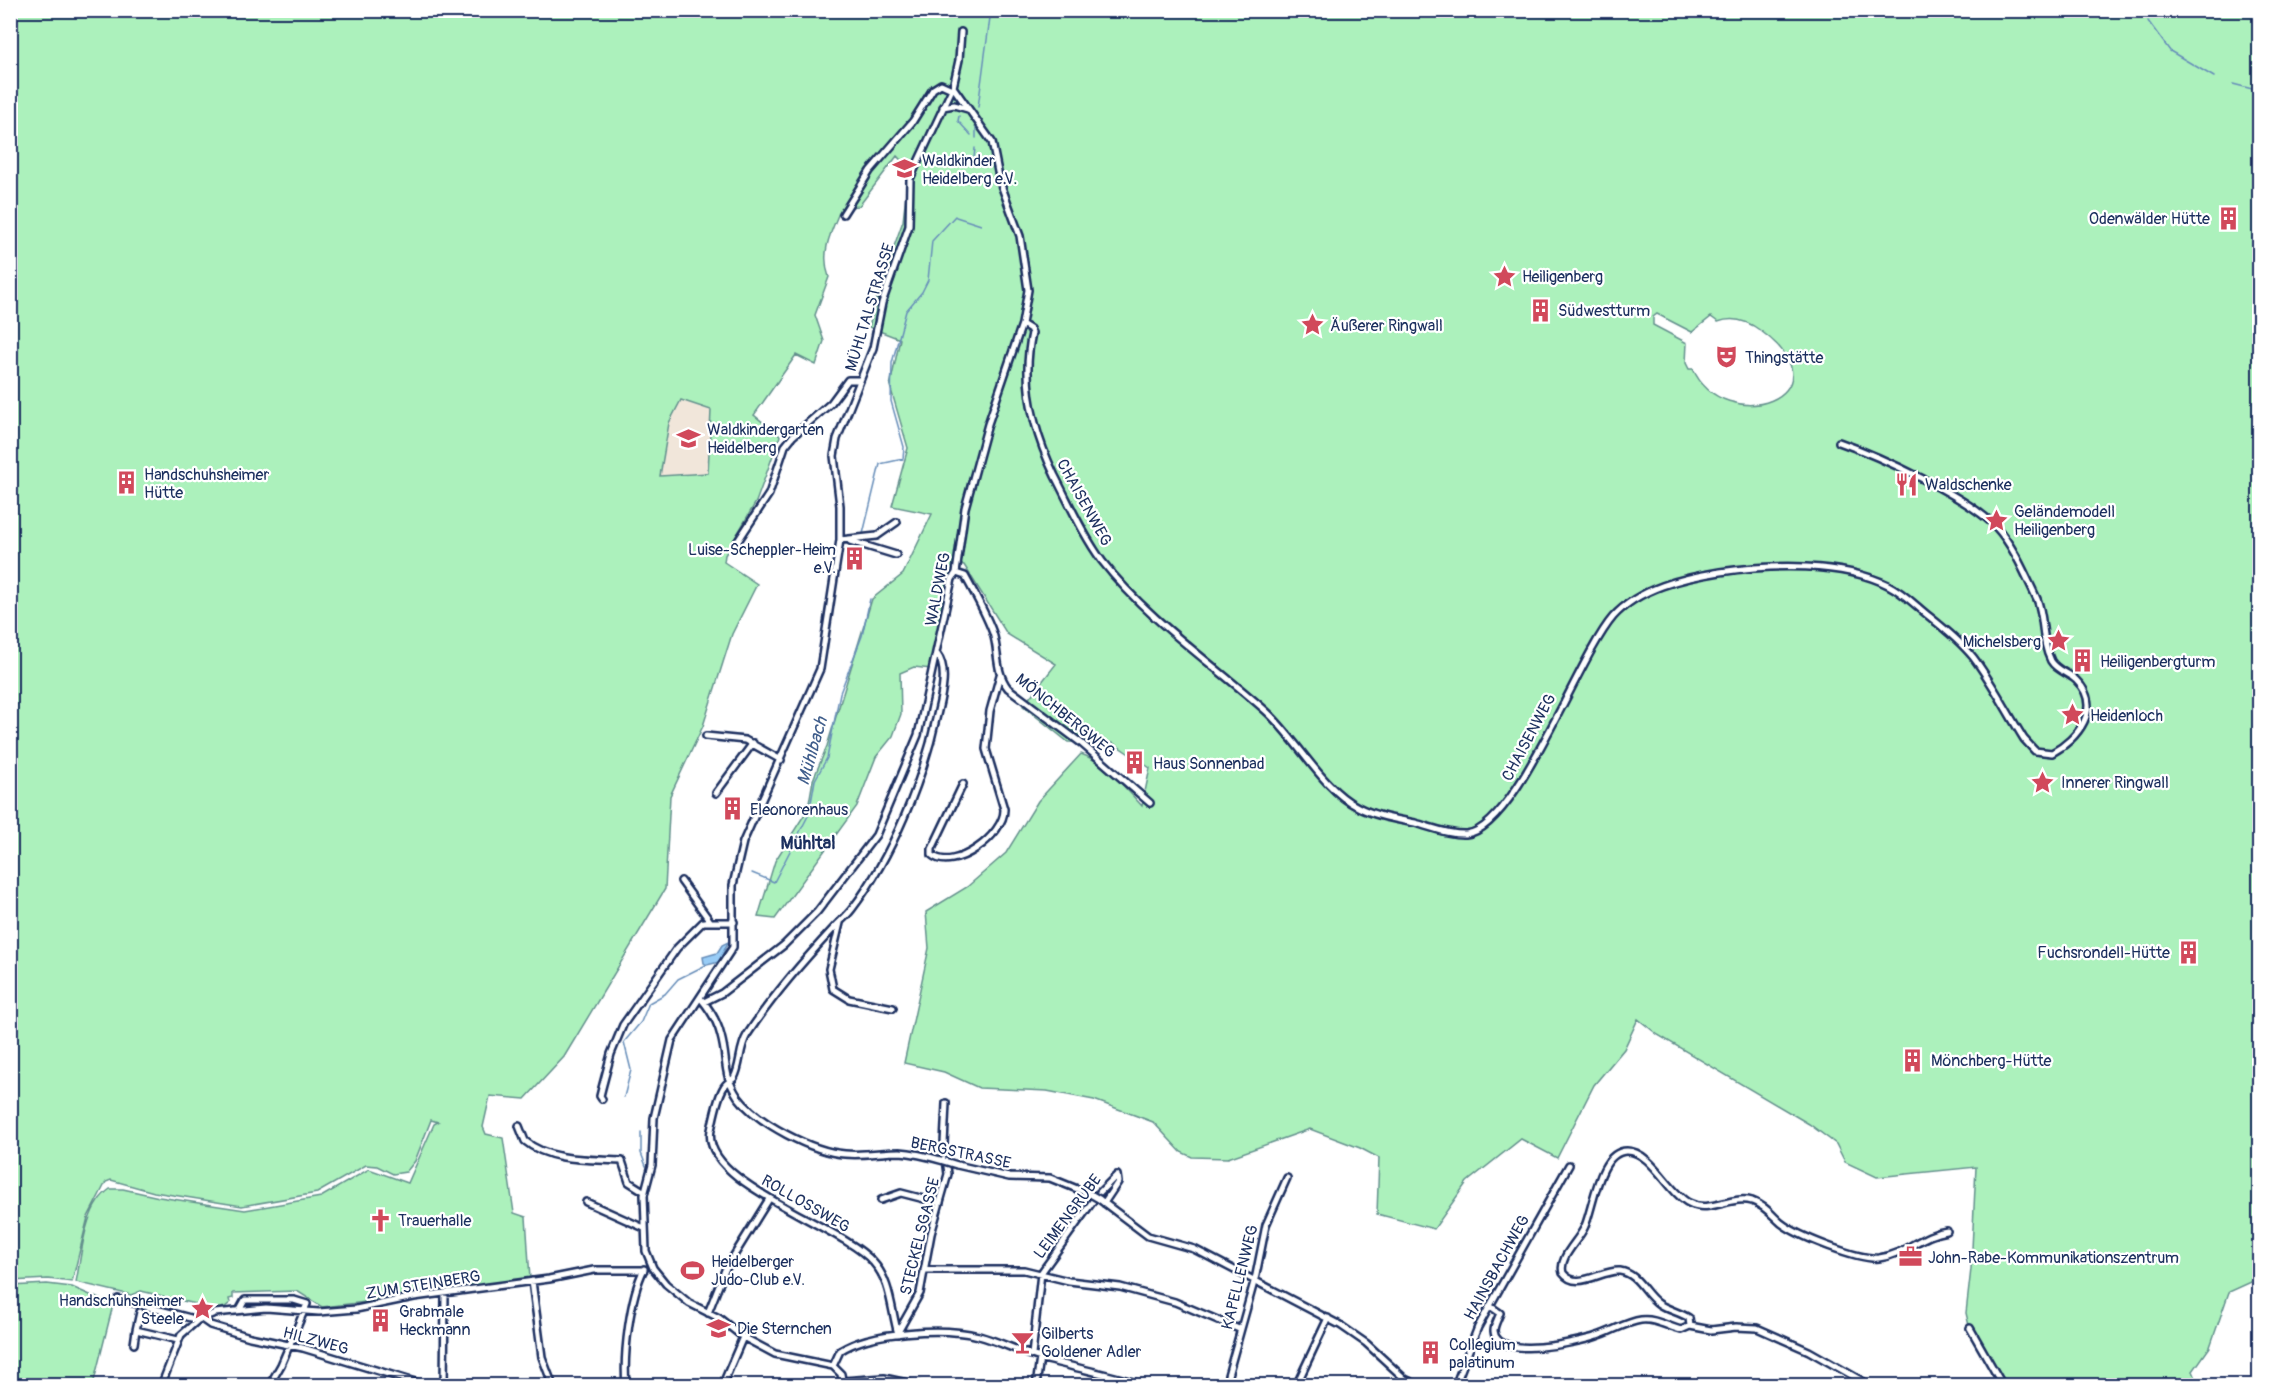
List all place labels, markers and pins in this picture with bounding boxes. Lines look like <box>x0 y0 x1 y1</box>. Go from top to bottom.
place label: Waldkinder Heidelberg e.V. <box>922 151 1017 189</box>
school or university icon: Waldkinder Heidelberg e.V. <box>891 156 917 182</box>
building icon: Odenwälder Hütte <box>2215 205 2241 231</box>
place label: Odenwälder Hütte <box>2089 209 2210 229</box>
place icon: Heiligenberg <box>1491 263 1517 289</box>
place label: Heiligenberg <box>1522 267 1603 287</box>
building icon: Südwestturm <box>1527 297 1553 323</box>
place label: Südwestturm <box>1558 301 1650 321</box>
place icon: Äußerer Ringwall <box>1299 312 1325 338</box>
place label: Äußerer Ringwall <box>1330 316 1443 336</box>
theatre icon: Thingstätte <box>1714 344 1740 370</box>
place label: Thingstätte <box>1745 348 1823 368</box>
place label: Waldkindergarten Heidelberg <box>707 420 824 458</box>
school or university icon: Waldkindergarten Heidelberg <box>676 425 702 451</box>
place label: Handschuhsheimer Hütte <box>144 465 269 503</box>
building icon: Handschuhsheimer Hütte <box>113 470 139 496</box>
restaurant icon: Waldschenke <box>1894 471 1920 497</box>
place label: Waldschenke <box>1925 475 2012 495</box>
place label: Geländemodell Heiligenberg <box>2014 502 2115 540</box>
place icon: Geländemodell Heiligenberg <box>1983 507 2009 533</box>
place label: Luise-Scheppler-Heim e.V. <box>688 540 836 578</box>
building icon: Luise-Scheppler-Heim e.V. <box>841 545 867 571</box>
place icon: Michelsberg <box>2046 628 2072 654</box>
place label: Michelsberg <box>1963 632 2041 652</box>
building icon: Heiligenbergturm <box>2069 648 2095 674</box>
place label: Heiligenbergturm <box>2100 652 2215 672</box>
place icon: Heidenloch <box>2059 702 2085 728</box>
place label: Heidenloch <box>2090 706 2163 726</box>
building icon: Haus Sonnenbad <box>1122 750 1148 776</box>
place label: Haus Sonnenbad <box>1153 754 1265 774</box>
place icon: Innerer Ringwall <box>2030 769 2056 795</box>
place label: Innerer Ringwall <box>2061 773 2169 793</box>
building icon: Eleonorenhaus <box>719 796 745 822</box>
place label: Eleonorenhaus <box>750 800 848 820</box>
building icon: Fuchsrondell-Hütte <box>2175 939 2201 965</box>
place label: Fuchsrondell-Hütte <box>2037 943 2170 963</box>
building icon: Mönchberg-Hütte <box>1900 1047 1926 1073</box>
place label: Mönchberg-Hütte <box>1931 1051 2052 1071</box>
church icon: Trauerhalle <box>367 1207 393 1233</box>
place label: Trauerhalle <box>398 1211 471 1231</box>
office icon: John-Rabe-Kommunikationszentrum <box>1897 1244 1923 1270</box>
place label: John-Rabe-Kommunikationszentrum <box>1928 1248 2179 1268</box>
place label: Heidelberger Judo-Club e.V. <box>711 1252 805 1290</box>
sports icon: Heidelberger Judo-Club e.V. <box>680 1257 706 1283</box>
place label: Handschuhsheimer Steele <box>59 1291 184 1329</box>
place icon: Handschuhsheimer Steele <box>189 1296 215 1322</box>
place label: Grabmale Heckmann <box>399 1302 470 1340</box>
building icon: Grabmale Heckmann <box>368 1307 394 1333</box>
school or university icon: Die Sternchen <box>706 1315 732 1341</box>
place label: Die Sternchen <box>737 1319 832 1339</box>
place label: Gilberts Goldener Adler <box>1041 1324 1142 1362</box>
bar icon: Gilberts Goldener Adler <box>1010 1329 1036 1355</box>
place label: Collegium palatinum <box>1449 1335 1516 1373</box>
building icon: Collegium palatinum <box>1418 1340 1444 1366</box>

